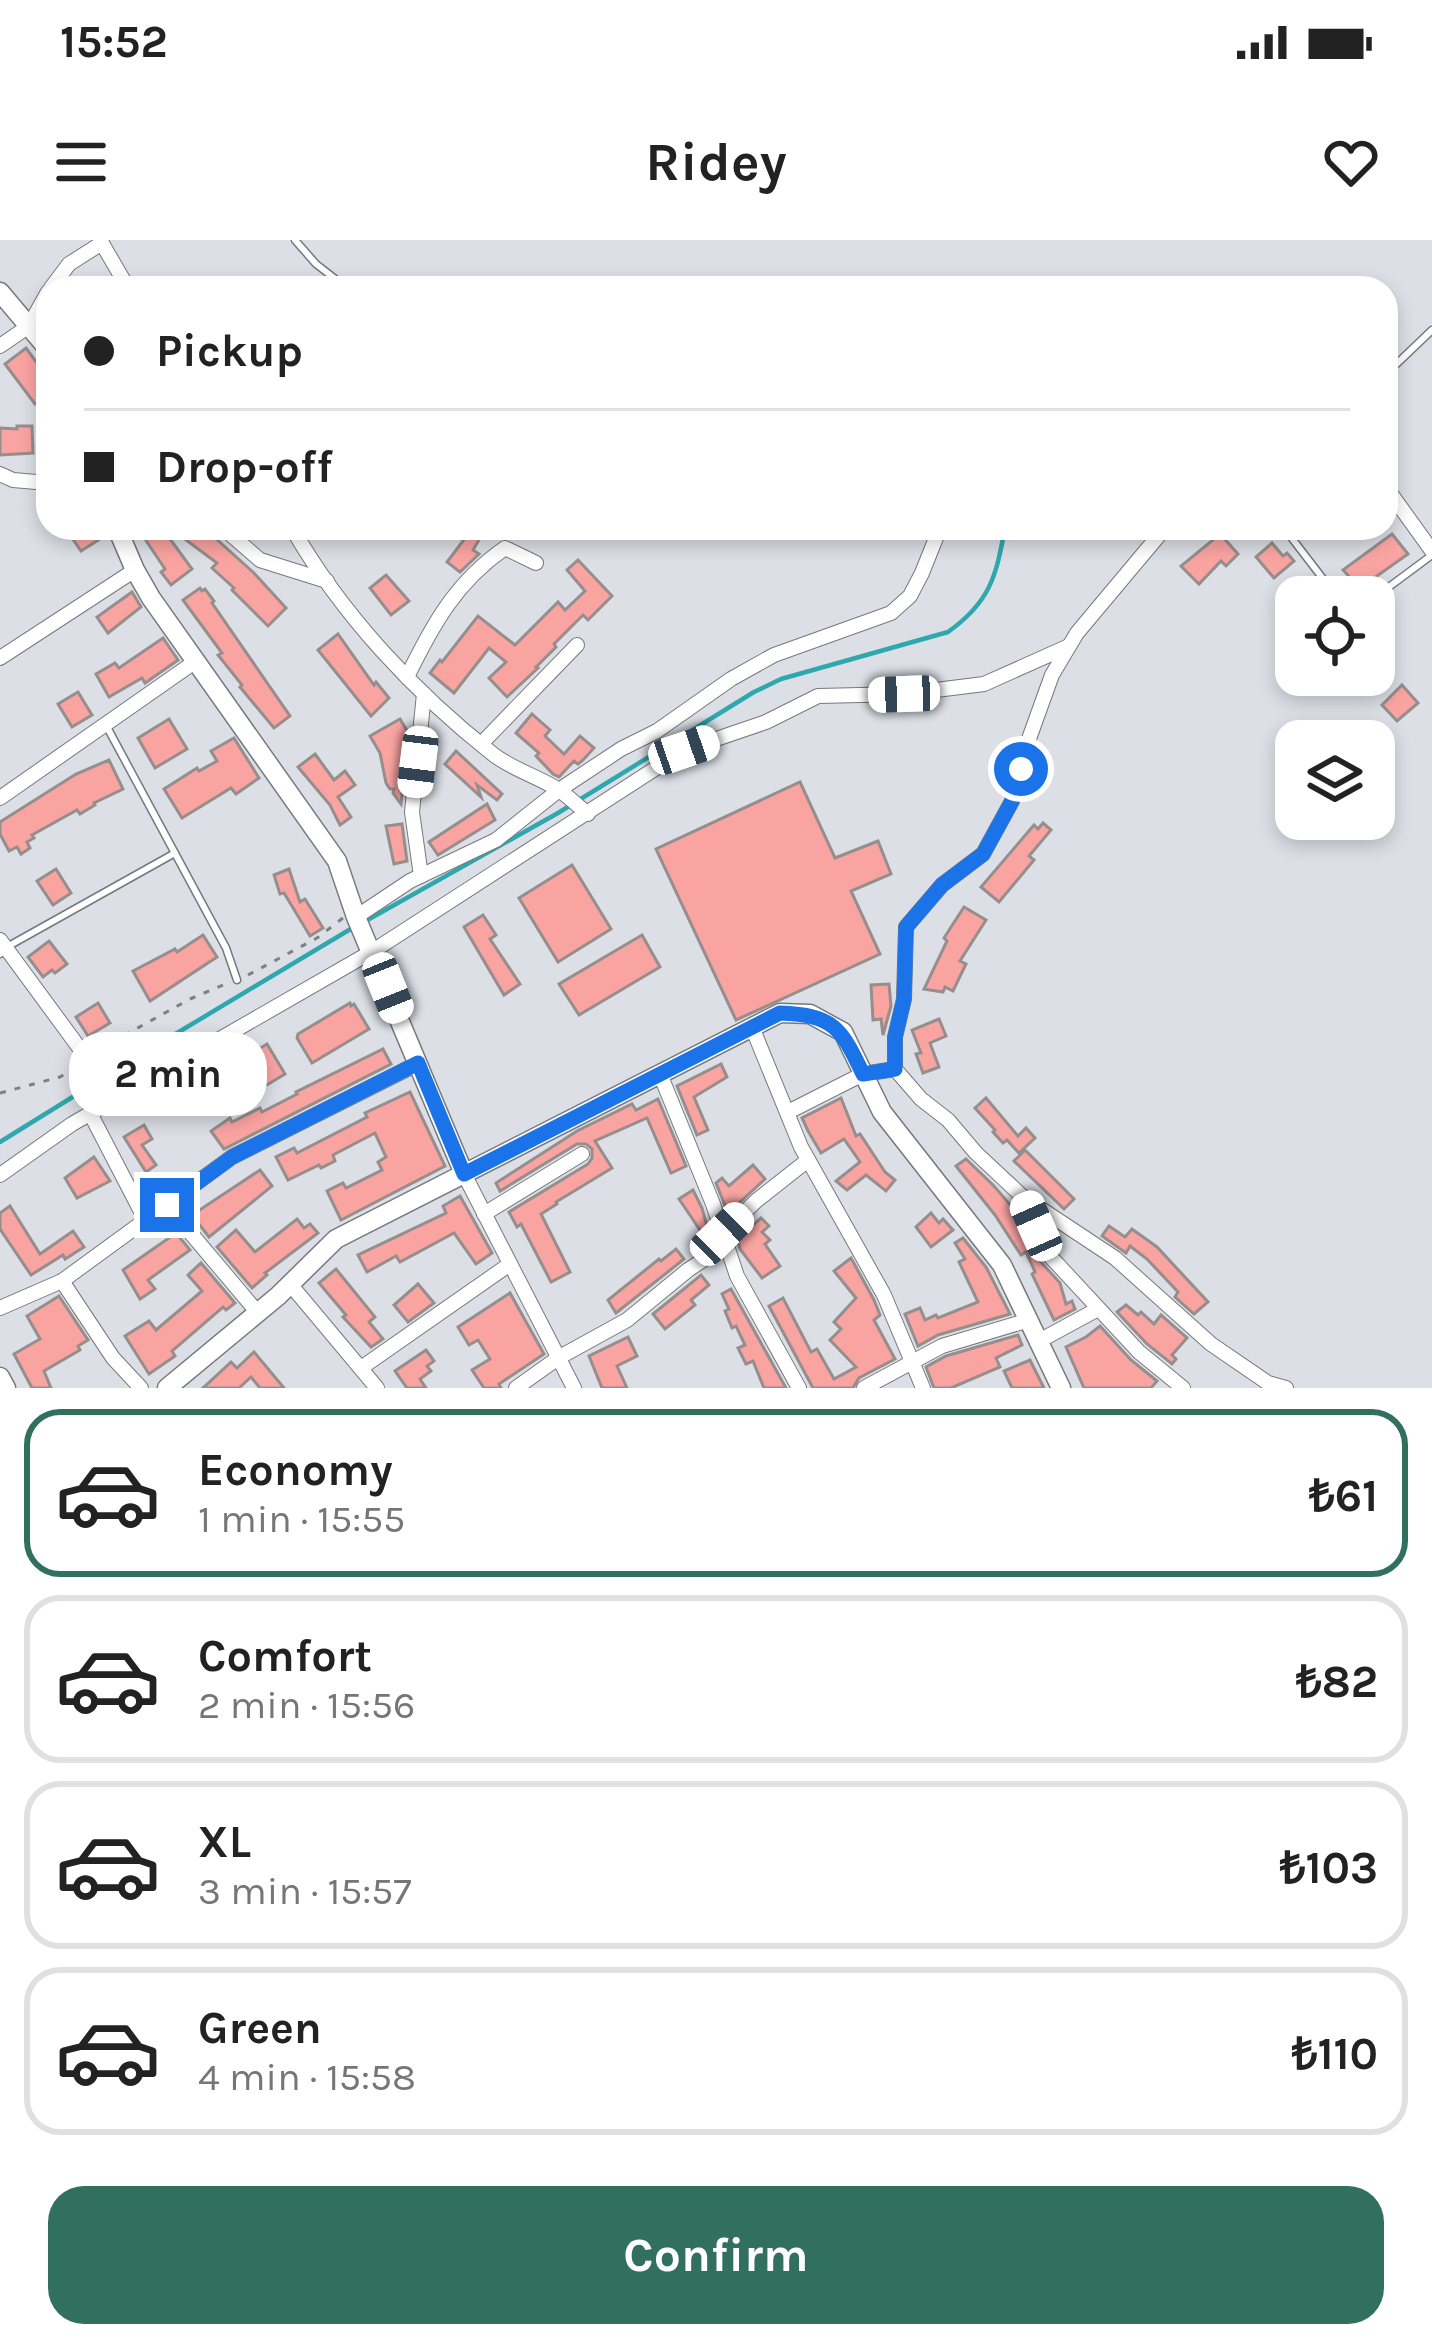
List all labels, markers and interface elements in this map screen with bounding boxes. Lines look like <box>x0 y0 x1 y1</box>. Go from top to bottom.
text: 15:52 <box>60 16 168 68</box>
icon: menu <box>48 129 114 195</box>
icon: heart <box>1318 129 1384 195</box>
text: Ridey <box>645 130 787 194</box>
text: Pickup <box>156 325 303 377</box>
text: Drop-off <box>156 441 333 493</box>
map controls <box>1275 576 1395 840</box>
button: locate <box>1275 576 1395 696</box>
car <box>867 675 941 713</box>
button: layers <box>1275 720 1395 840</box>
car <box>644 721 724 779</box>
car <box>396 724 440 800</box>
route start <box>994 742 1048 796</box>
car <box>358 948 418 1028</box>
callout: 2 min <box>68 1031 266 1115</box>
text: 2 min <box>114 1051 222 1097</box>
route end <box>140 1178 194 1232</box>
car <box>1005 1186 1067 1266</box>
car <box>684 1196 760 1272</box>
icon: car <box>54 1439 162 1547</box>
text: Economy <box>198 1444 393 1496</box>
text: ₺61 <box>1309 1470 1378 1522</box>
text: 1 min · 15:55 <box>198 1496 405 1542</box>
icon: car <box>54 1625 162 1733</box>
text: Comfort <box>198 1630 372 1682</box>
text: ₺82 <box>1296 1656 1378 1708</box>
text: 2 min · 15:56 <box>198 1682 415 1728</box>
icon: car <box>54 1811 162 1919</box>
text: XL <box>198 1816 251 1868</box>
text: ₺103 <box>1280 1842 1378 1894</box>
text: 3 min · 15:57 <box>198 1868 412 1914</box>
icon: car <box>54 1997 162 2105</box>
text: Green <box>198 2002 322 2054</box>
text: ₺110 <box>1292 2028 1378 2080</box>
text: 4 min · 15:58 <box>198 2054 416 2100</box>
button: Confirm <box>48 2186 1384 2324</box>

